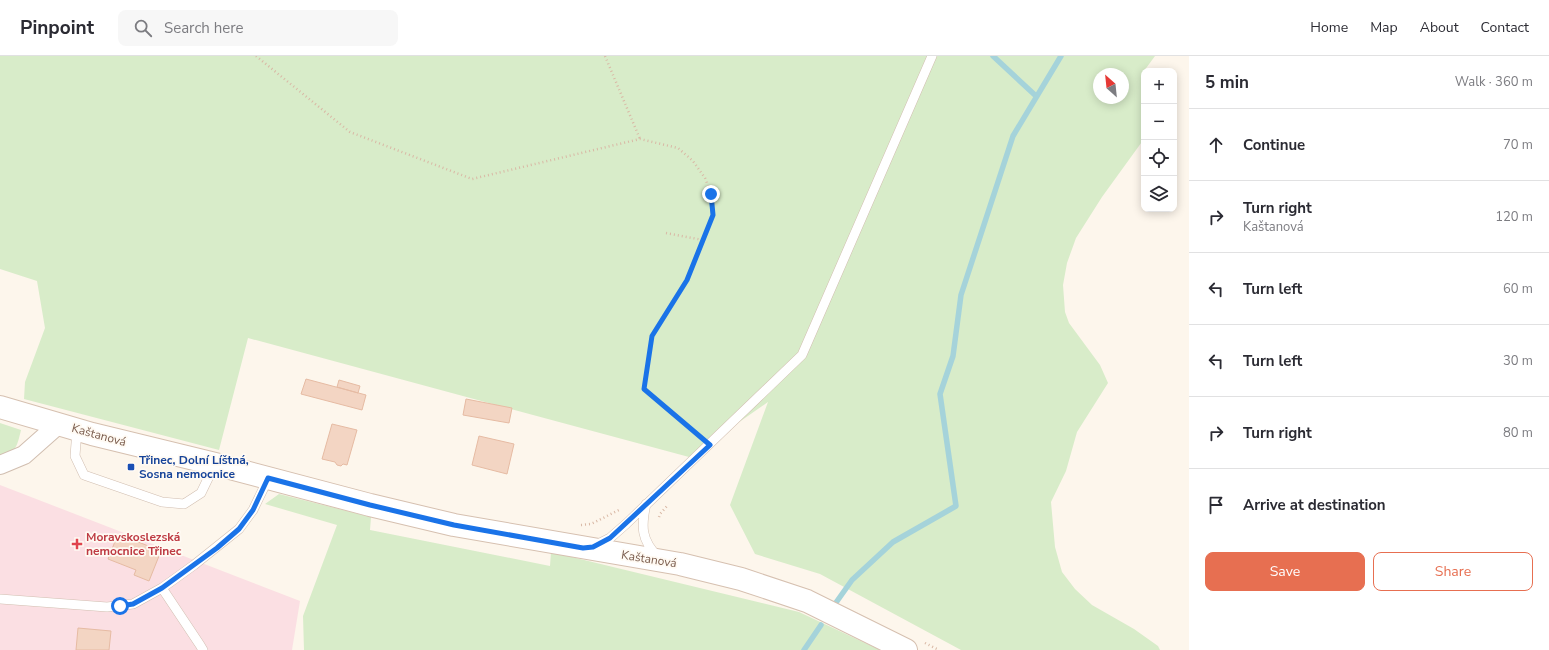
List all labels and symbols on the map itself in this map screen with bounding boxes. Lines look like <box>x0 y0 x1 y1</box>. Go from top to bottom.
north arrow <box>1093 68 1129 104</box>
route end <box>702 185 720 203</box>
street label: Kaštanová <box>70 420 128 450</box>
place label: Třinec, Dolní Líštná, Sosna nemocnice <box>139 452 249 482</box>
marker: Třinec, Dolní Líštná, Sosna nemocnice <box>126 462 136 472</box>
place label: Moravskoslezská nemocnice Třinec <box>86 529 182 559</box>
marker: Moravskoslezská nemocnice Třinec <box>71 538 83 550</box>
street label: Kaštanová <box>620 547 678 571</box>
route start <box>111 597 129 615</box>

